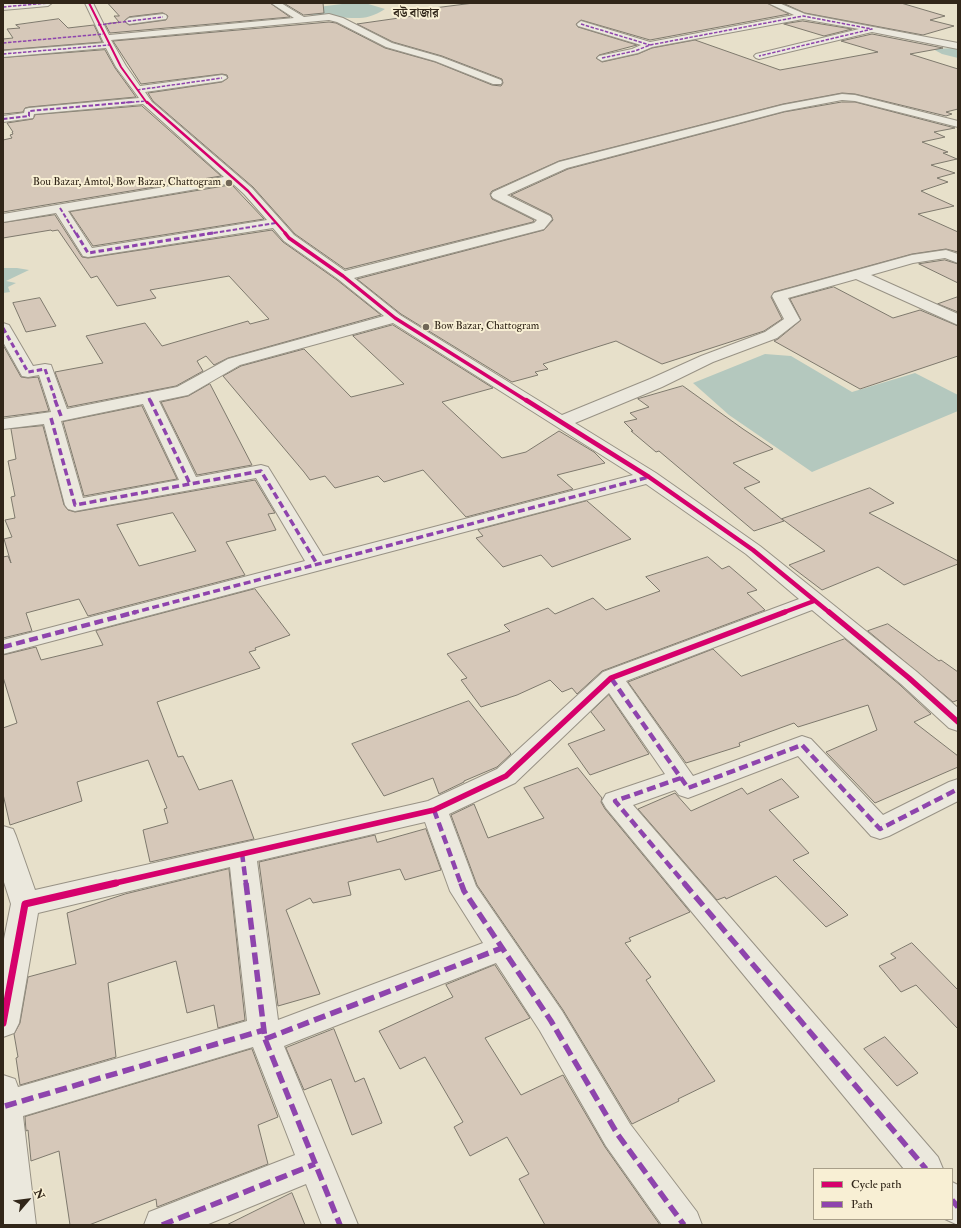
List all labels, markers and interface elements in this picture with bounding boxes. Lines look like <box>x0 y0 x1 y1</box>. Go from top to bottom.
district label: বউ বাজার <box>393 7 439 21</box>
place label: Bou Bazar, Amtol, Bow Bazar, Chattogram <box>33 176 221 190</box>
marker: Bou Bazar, Amtol, Bow Bazar, Chattogram <box>224 178 234 188</box>
place label: Bow Bazar, Chattogram <box>434 320 539 334</box>
marker: Bow Bazar, Chattogram <box>421 322 431 332</box>
legend <box>813 1168 953 1220</box>
text: Cycle path <box>851 1177 901 1192</box>
north arrow <box>8 1180 48 1220</box>
text: N <box>31 1187 47 1202</box>
text: Path <box>851 1197 873 1212</box>

